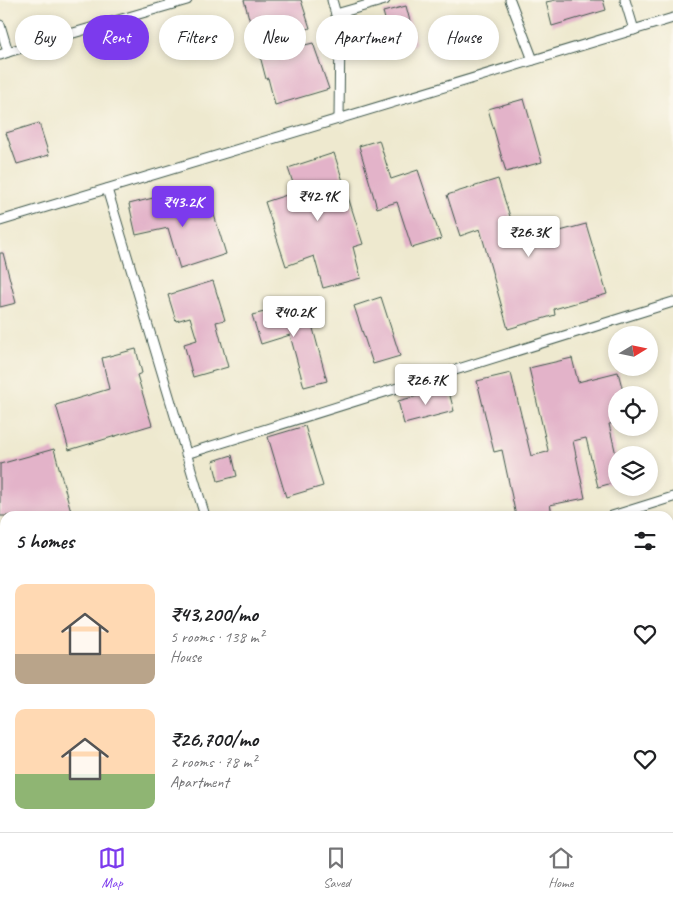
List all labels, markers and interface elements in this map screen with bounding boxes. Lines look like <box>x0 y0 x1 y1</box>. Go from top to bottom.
chip: Buy <box>15 15 73 60</box>
chip: Rent <box>83 15 149 60</box>
chip: Filters <box>159 15 234 60</box>
chip: New <box>244 15 306 60</box>
chip: Apartment <box>316 15 418 60</box>
chip: House <box>428 15 499 60</box>
pin: ₹42.9K <box>277 180 359 222</box>
pin: ₹43.2K <box>142 186 224 228</box>
text: ₹42.9K <box>298 186 338 206</box>
text: ₹43.2K <box>163 192 203 212</box>
pin: ₹26.3K <box>488 216 570 258</box>
text: ₹26.3K <box>509 222 549 242</box>
pin: ₹40.2K <box>253 296 335 338</box>
text: ₹40.2K <box>274 302 314 322</box>
north arrow <box>608 326 658 376</box>
map controls <box>608 326 658 496</box>
pin: ₹26.7K <box>385 364 467 406</box>
text: ₹26.7K <box>406 370 446 390</box>
button: locate <box>608 386 658 436</box>
button: layers <box>608 446 658 496</box>
icon: filters <box>631 527 659 555</box>
text: 5 homes <box>15 528 74 554</box>
text: ₹43,200/mo <box>170 601 258 627</box>
icon: home <box>55 604 115 664</box>
icon: heart <box>631 620 659 648</box>
text: 5 rooms · 138 m² <box>170 627 264 647</box>
text: House <box>170 647 201 667</box>
text: ₹26,700/mo <box>170 726 258 752</box>
icon: home <box>55 729 115 789</box>
icon: heart <box>631 745 659 773</box>
text: 2 rooms · 78 m² <box>170 752 256 772</box>
text: Apartment <box>170 772 229 792</box>
tab: Map <box>98 844 126 891</box>
tab: Saved <box>322 844 350 891</box>
tab: Home <box>547 844 575 891</box>

